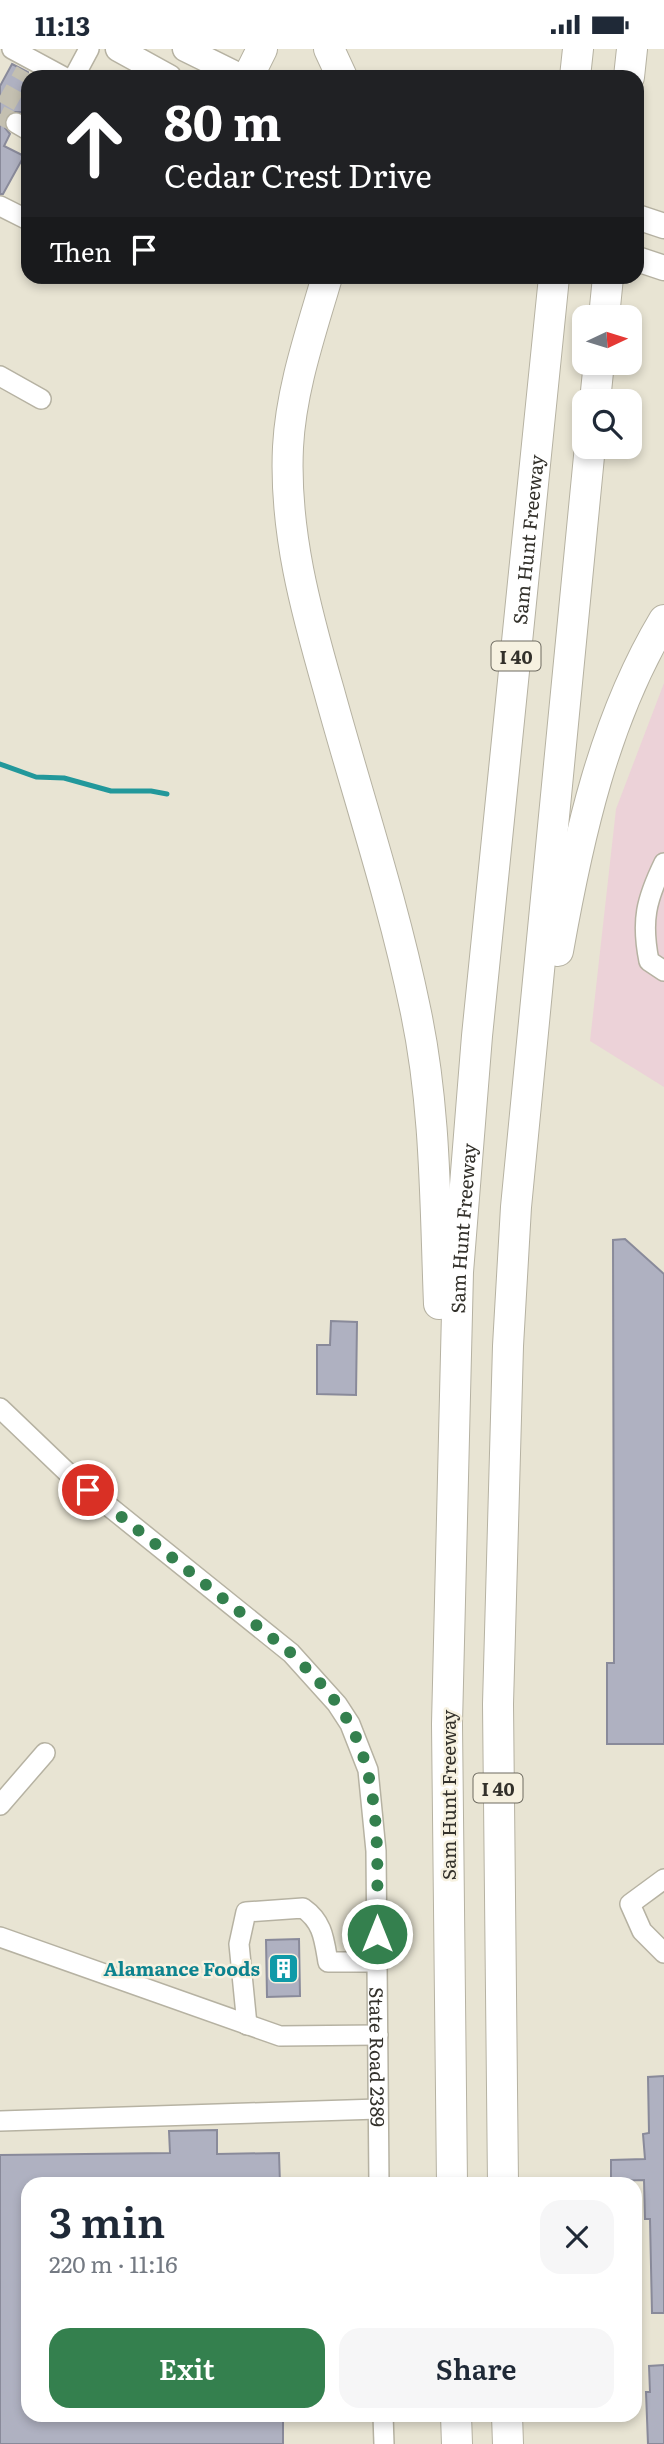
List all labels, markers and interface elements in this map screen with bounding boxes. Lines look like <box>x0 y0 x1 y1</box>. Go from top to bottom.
text: 11:13 <box>35 5 90 44</box>
text: 80 m <box>164 83 282 156</box>
icon: ahead <box>49 98 140 189</box>
text: Cedar Crest Drive <box>164 150 432 198</box>
text: Then <box>49 231 111 270</box>
icon: arrive <box>125 231 163 269</box>
north arrow <box>572 305 642 375</box>
map controls <box>572 305 642 459</box>
button: search <box>572 389 642 459</box>
street label: Sam Hunt Freeway <box>505 453 550 626</box>
road number: I 40 <box>491 641 540 671</box>
street label: Sam Hunt Freeway <box>443 1142 482 1314</box>
pin <box>58 1460 118 1520</box>
icon: arrive <box>69 1471 107 1509</box>
street label: Sam Hunt Freeway <box>434 1710 462 1880</box>
road number: I 40 <box>474 1773 522 1803</box>
position arrow <box>340 1897 414 1971</box>
building icon: Alamance Foods <box>266 1951 300 1985</box>
place label: Alamance Foods <box>103 1954 260 1982</box>
street label: State Road 2389 <box>363 1987 392 2127</box>
text: 3 min <box>49 2189 165 2251</box>
button: close <box>540 2200 614 2274</box>
text: 220 m · 11:16 <box>49 2246 177 2280</box>
button: Exit <box>49 2328 325 2408</box>
button: Share <box>339 2328 614 2408</box>

